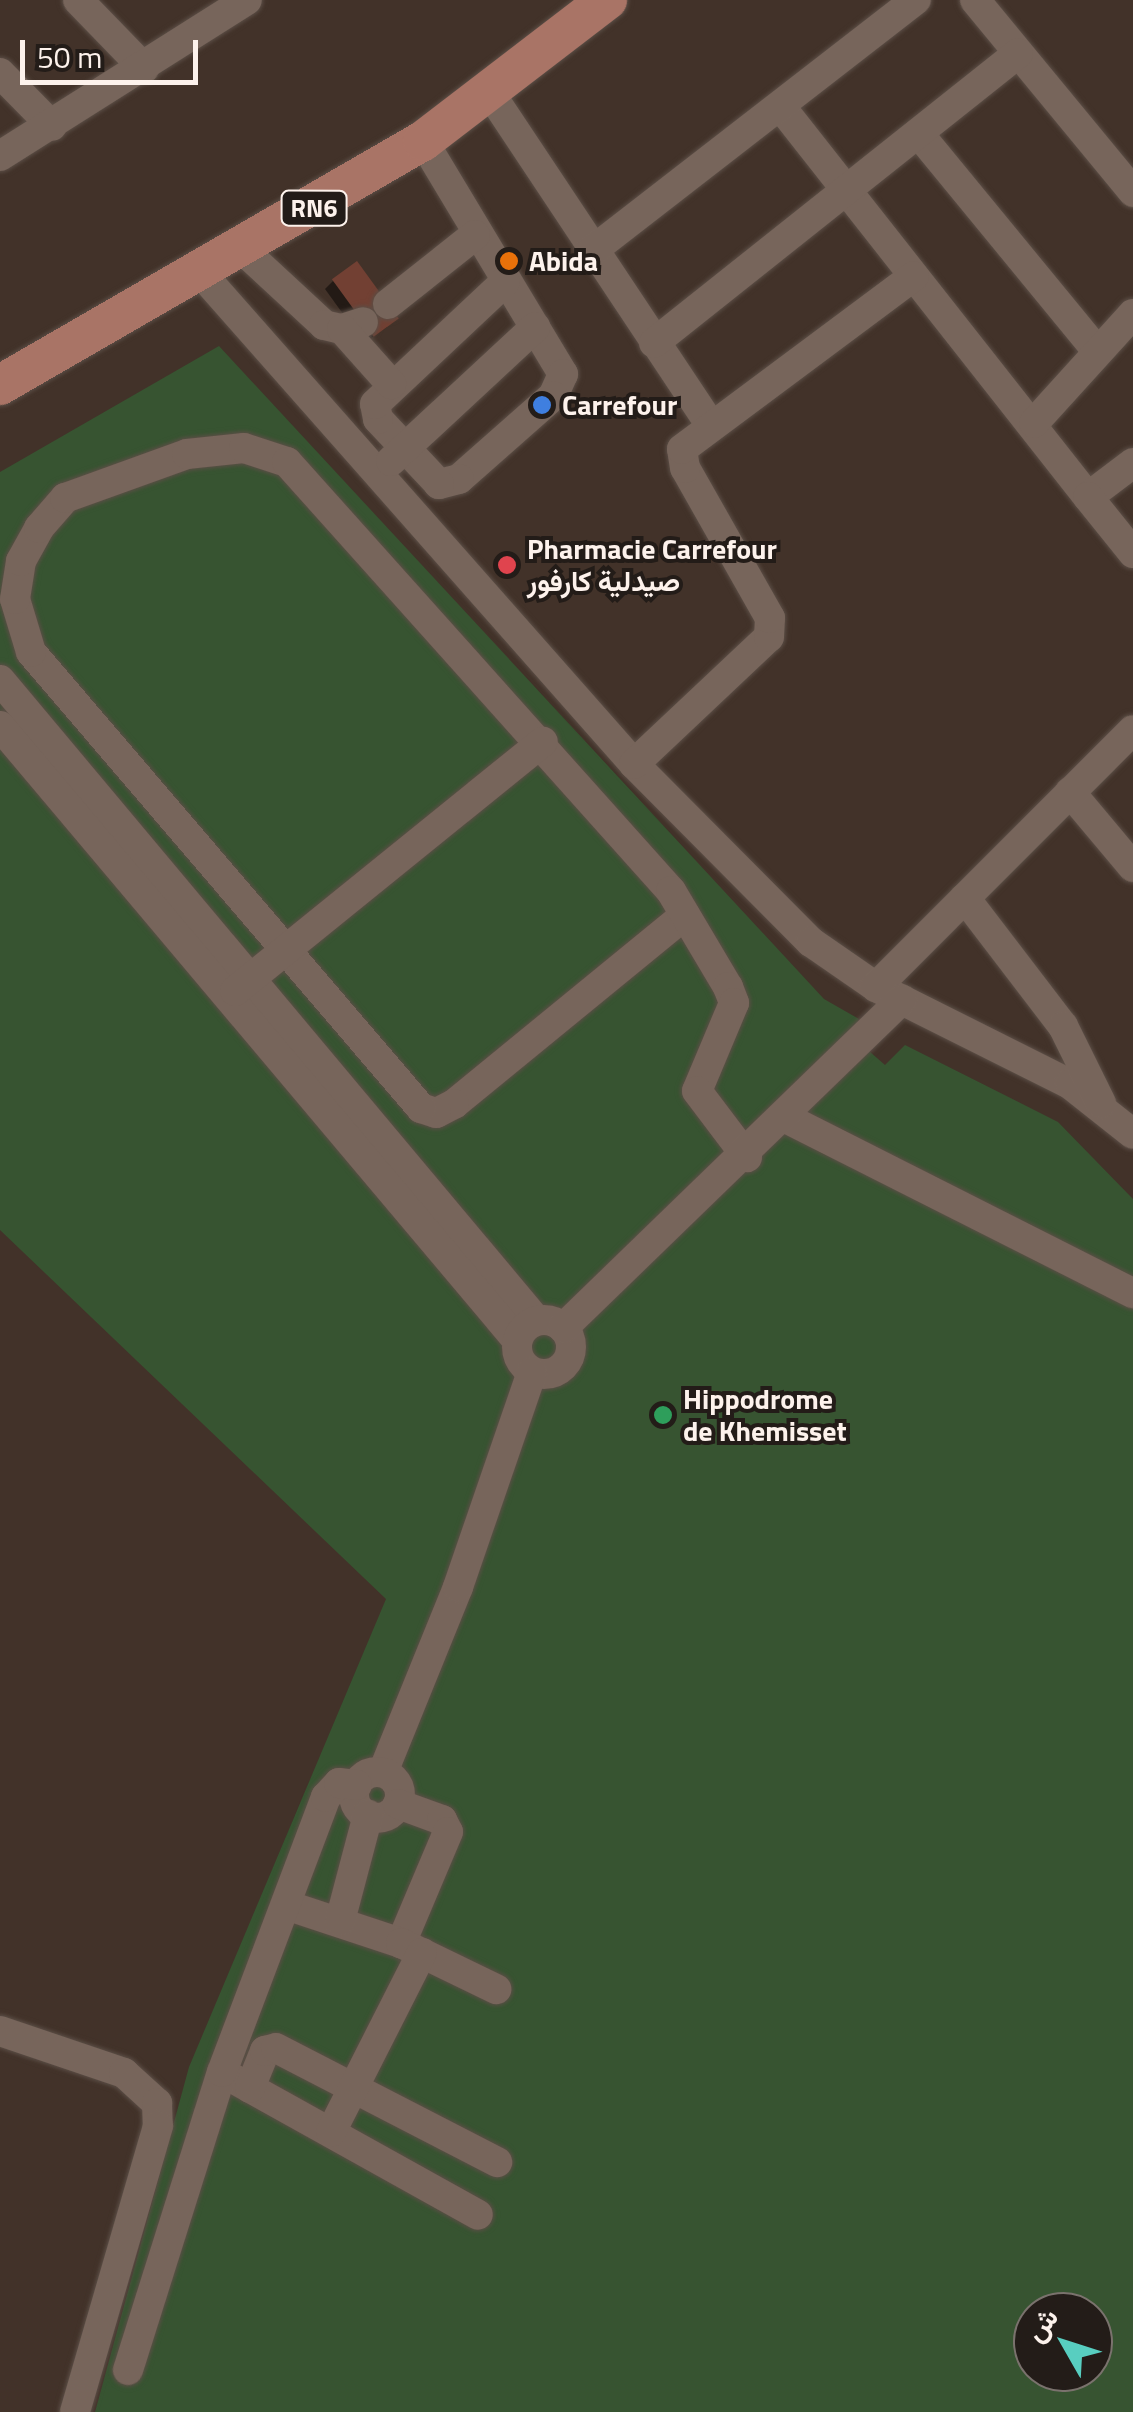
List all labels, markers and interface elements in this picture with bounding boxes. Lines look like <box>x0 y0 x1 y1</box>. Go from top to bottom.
scale bar <box>25 20 202 82</box>
text: 50 m <box>37 34 102 80</box>
road number: RN6 <box>279 188 349 228</box>
place label: Abida <box>529 244 598 278</box>
marker: Abida <box>498 250 520 272</box>
place label: Carrefour <box>562 388 677 422</box>
marker: Carrefour <box>531 394 553 416</box>
place label: Pharmacie Carrefour صيدلية كارفور <box>527 532 777 598</box>
marker: Pharmacie Carrefour صيدلية كارفور <box>496 554 518 576</box>
place label: Hippodrome de Khemisset <box>683 1382 847 1448</box>
marker: Hippodrome de Khemisset <box>652 1404 674 1426</box>
north arrow <box>1013 2292 1113 2392</box>
text: ش <box>1014 2297 1068 2351</box>

